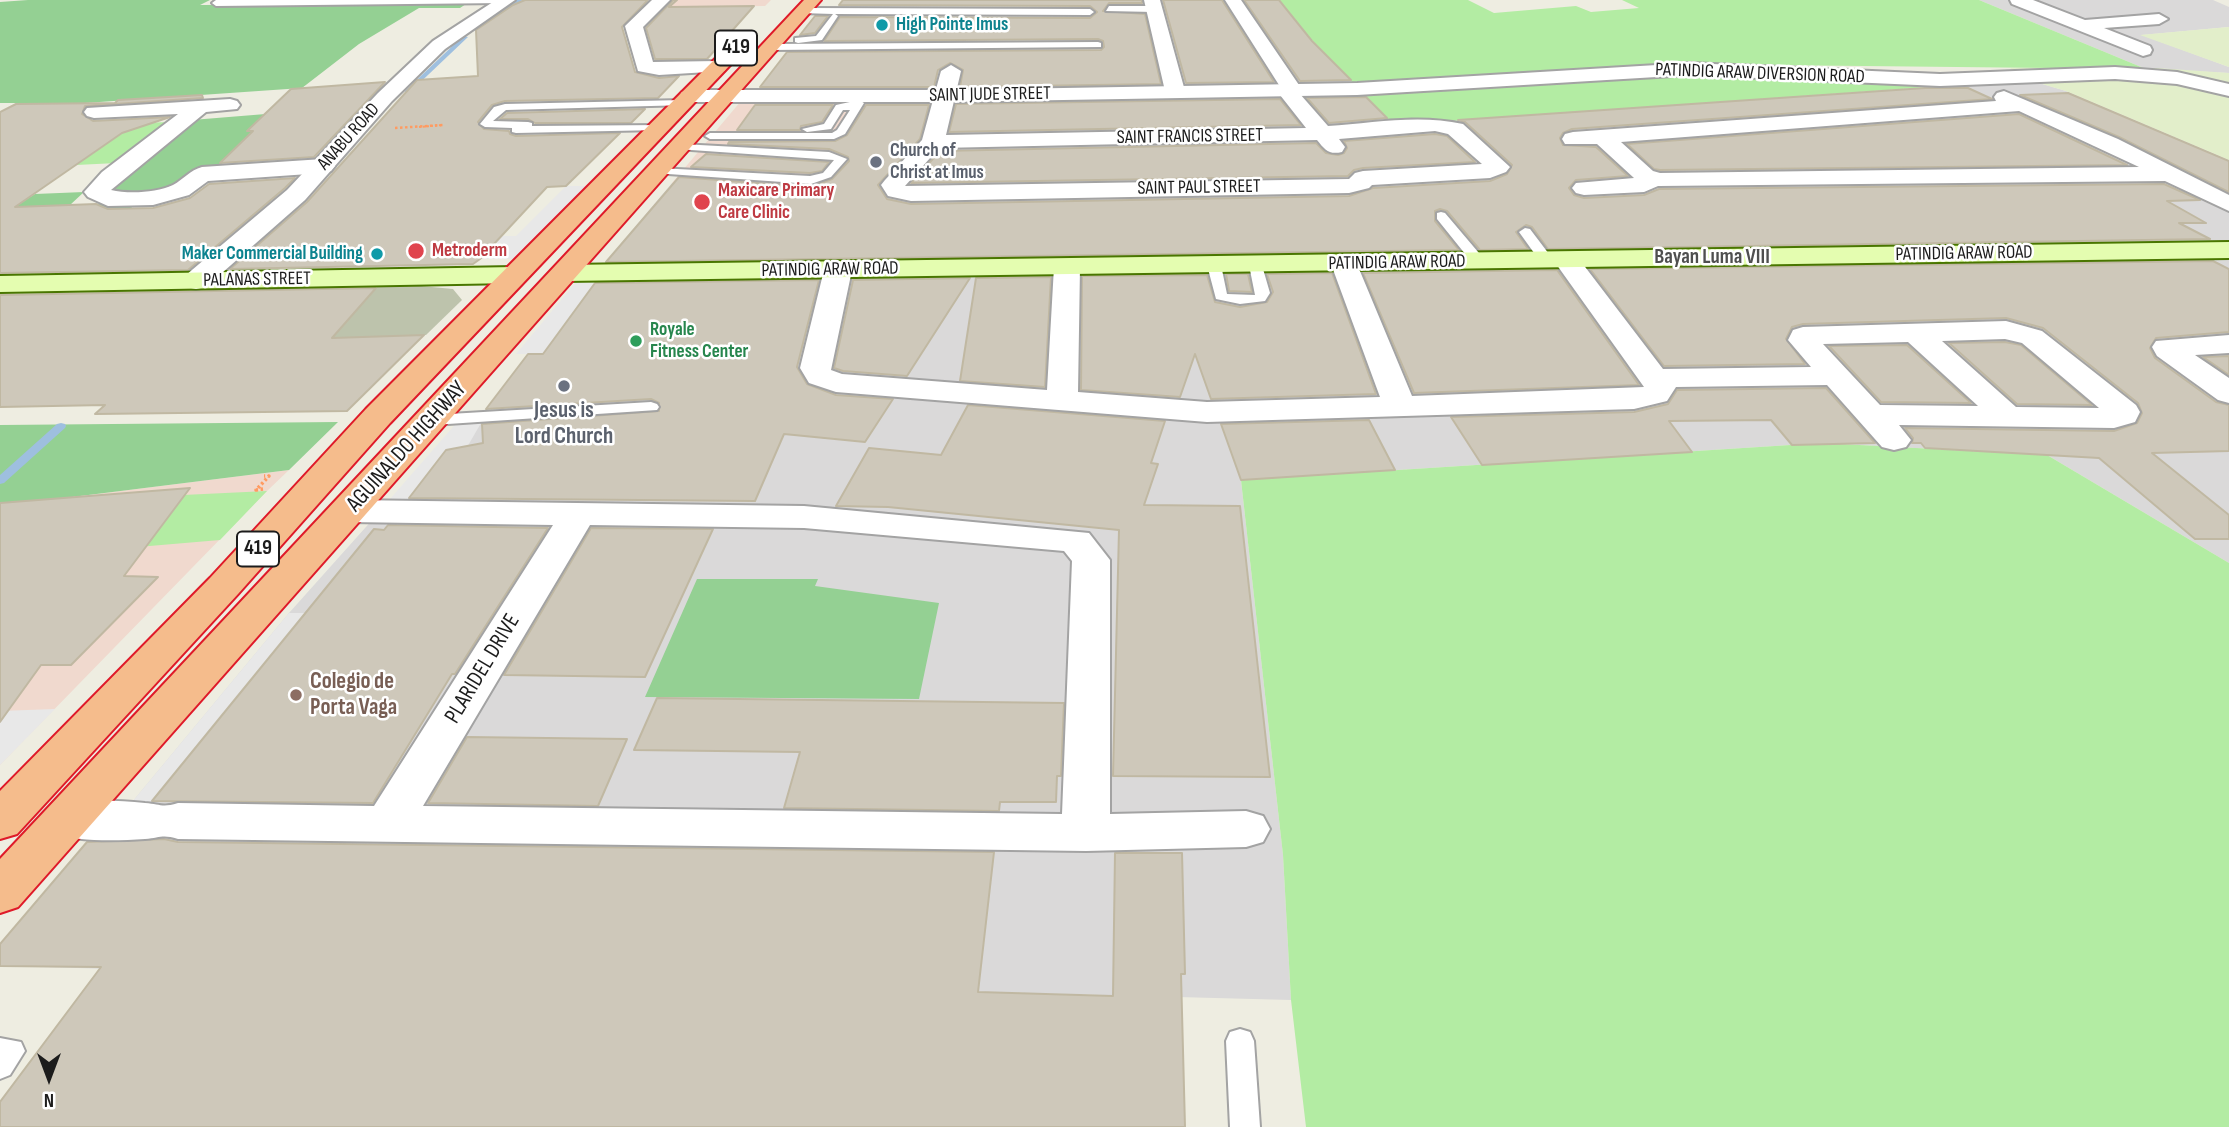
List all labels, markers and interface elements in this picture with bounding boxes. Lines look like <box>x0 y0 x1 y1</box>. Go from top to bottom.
place label: High Pointe Imus <box>896 14 1008 36</box>
marker: High Pointe Imus <box>874 17 890 33</box>
road number: 419 <box>715 30 757 66</box>
street label: PATINDIG ARAW DIVERSION ROAD <box>1655 59 1865 89</box>
street label: SAINT JUDE STREET <box>929 83 1051 107</box>
street label: ANABU ROAD <box>313 99 385 175</box>
street label: SAINT FRANCIS STREET <box>1117 124 1263 150</box>
place label: Church of Christ at Imus <box>890 140 984 184</box>
marker: Church of Christ at Imus <box>868 154 884 170</box>
street label: SAINT PAUL STREET <box>1137 176 1261 200</box>
place label: Maxicare Primary Care Clinic <box>718 180 835 224</box>
marker: Maxicare Primary Care Clinic <box>692 192 712 212</box>
place label: Metroderm <box>432 240 507 262</box>
marker: Metroderm <box>406 241 426 261</box>
street label: PATINDIG ARAW ROAD <box>1895 241 2033 267</box>
place label: Maker Commercial Building <box>182 243 363 265</box>
district label: Bayan Luma VIII <box>1654 245 1770 271</box>
marker: Maker Commercial Building <box>369 246 385 262</box>
street label: PATINDIG ARAW ROAD <box>1328 250 1466 276</box>
street label: PATINDIG ARAW ROAD <box>761 257 899 283</box>
street label: PALANAS STREET <box>203 268 311 292</box>
place label: Royale Fitness Center <box>650 319 748 363</box>
marker: Royale Fitness Center <box>628 333 644 349</box>
street label: AGUINALDO HIGHWAY <box>341 376 473 518</box>
marker: Jesus is Lord Church <box>556 378 572 394</box>
place label: Jesus is Lord Church <box>515 397 613 451</box>
road number: 419 <box>237 532 279 566</box>
street label: PLARIDEL DRIVE <box>440 609 526 729</box>
place label: Colegio de Porta Vaga <box>310 668 397 722</box>
marker: Colegio de Porta Vaga <box>288 687 304 703</box>
north arrow <box>14 1043 84 1113</box>
text: N <box>44 1088 54 1111</box>

